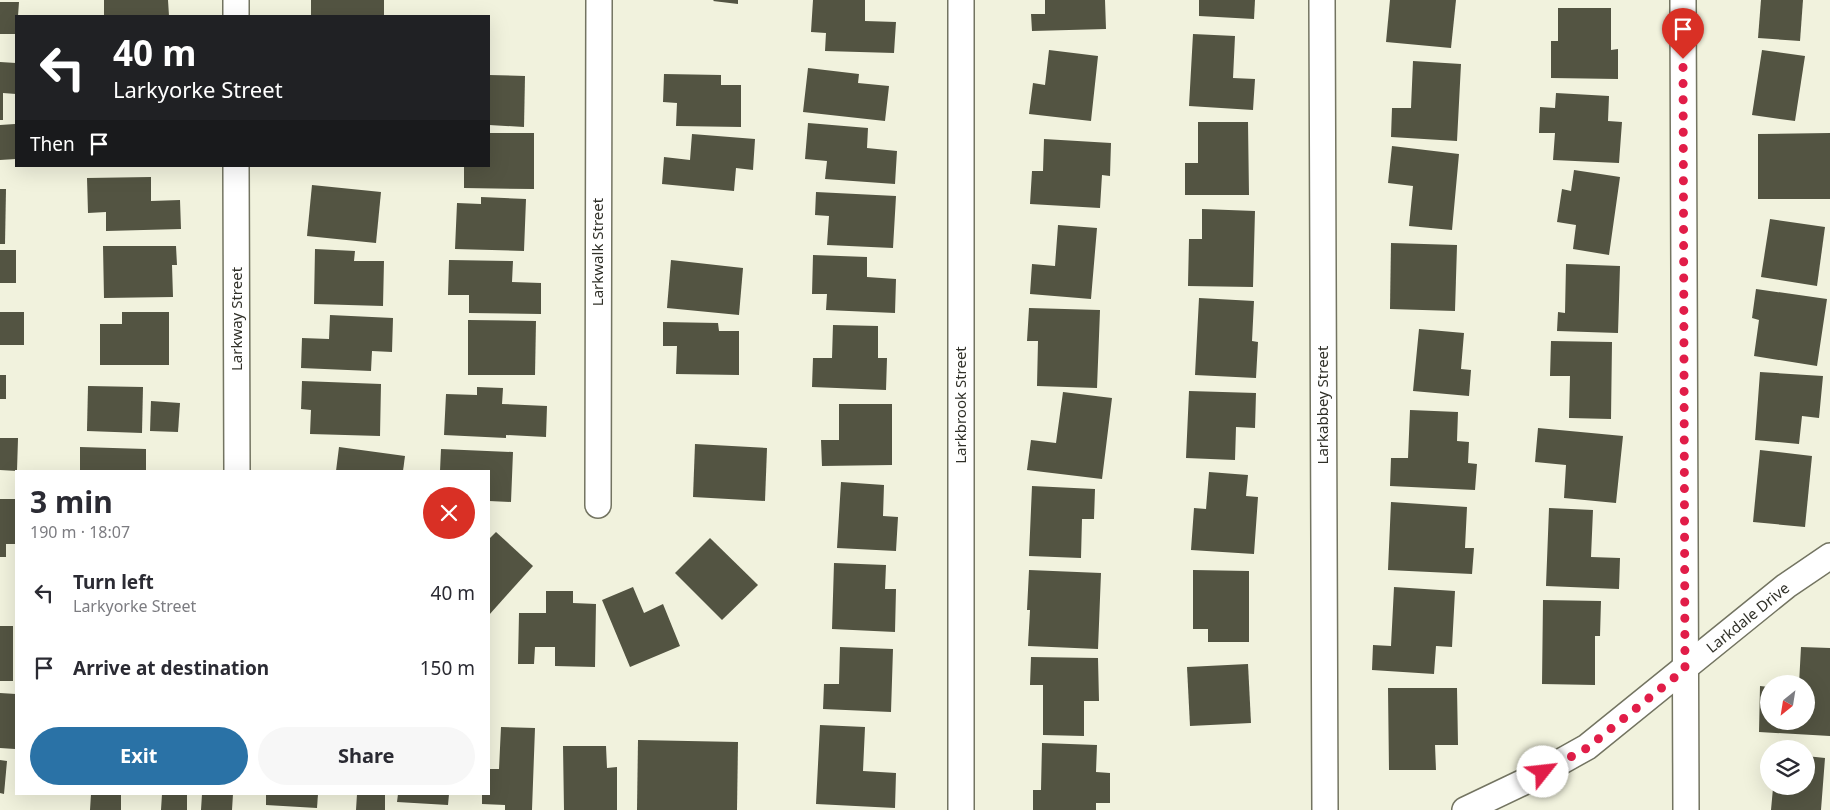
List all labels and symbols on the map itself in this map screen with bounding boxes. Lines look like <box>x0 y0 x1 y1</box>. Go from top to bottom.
pin <box>1662 8 1704 59</box>
street label: Larkwalk Street <box>587 197 607 306</box>
street label: Larkway Street <box>226 266 246 371</box>
street label: Larkabbey Street <box>1312 345 1332 464</box>
street label: Larkbrook Street <box>950 346 970 464</box>
street label: Larkdale Drive <box>1702 578 1793 657</box>
north arrow <box>1760 675 1815 730</box>
position arrow <box>1516 745 1568 797</box>

